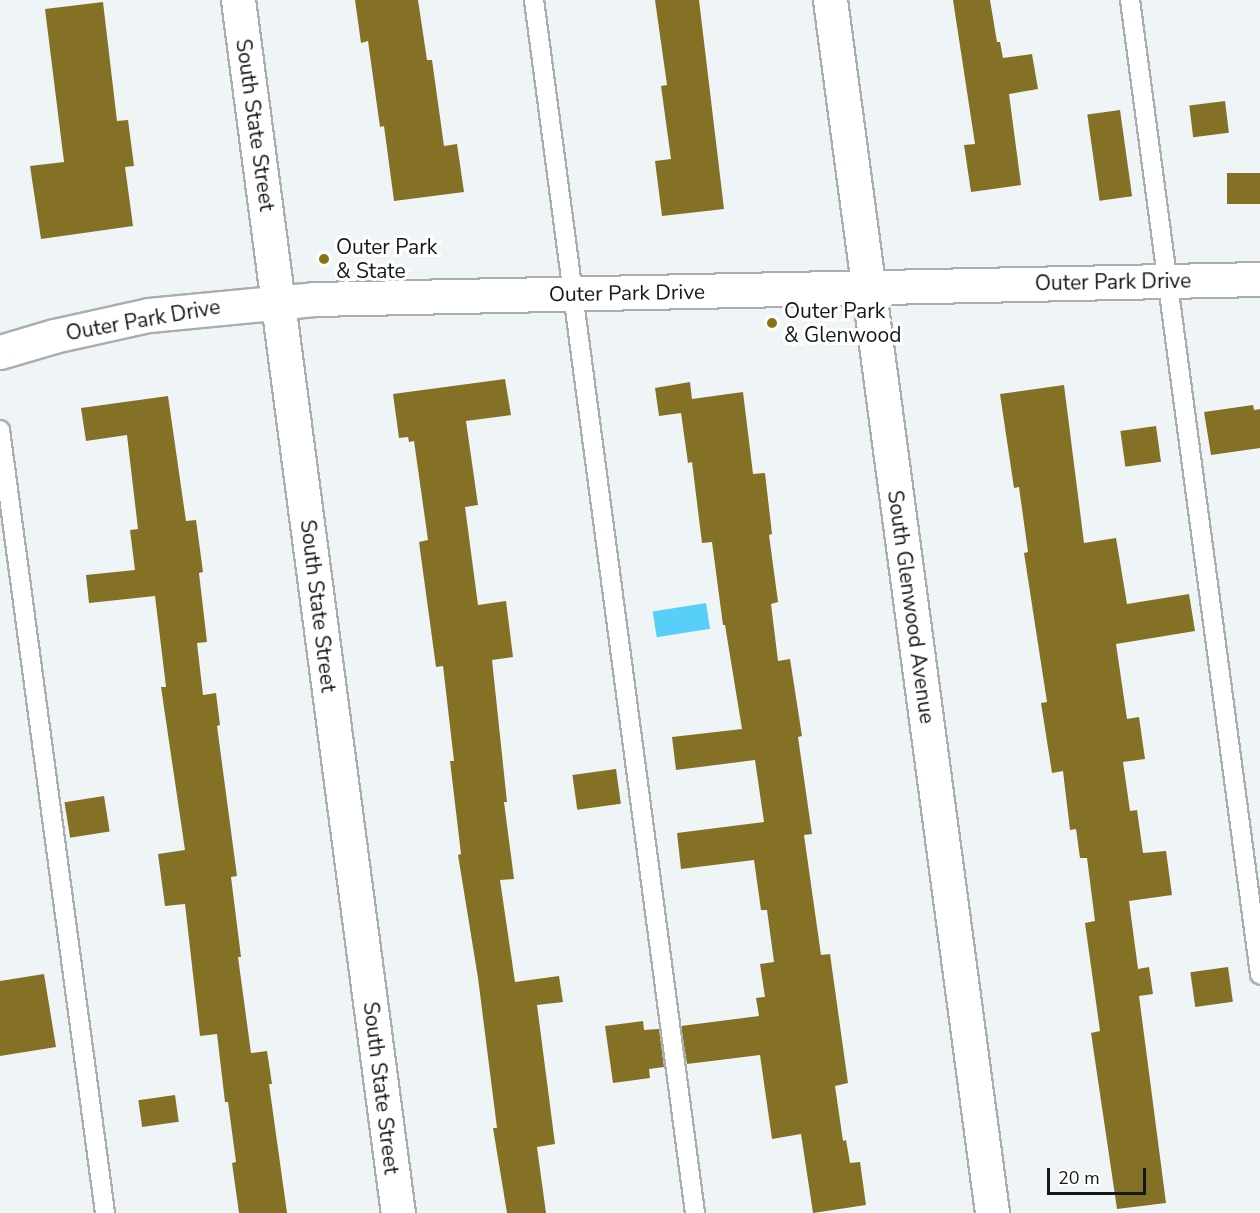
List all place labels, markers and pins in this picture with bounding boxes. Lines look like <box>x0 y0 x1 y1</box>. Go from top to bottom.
place label: Outer Park & State <box>336 234 437 284</box>
marker: Outer Park & State <box>317 252 331 266</box>
place label: Outer Park & Glenwood <box>784 298 901 348</box>
marker: Outer Park & Glenwood <box>765 316 779 330</box>

